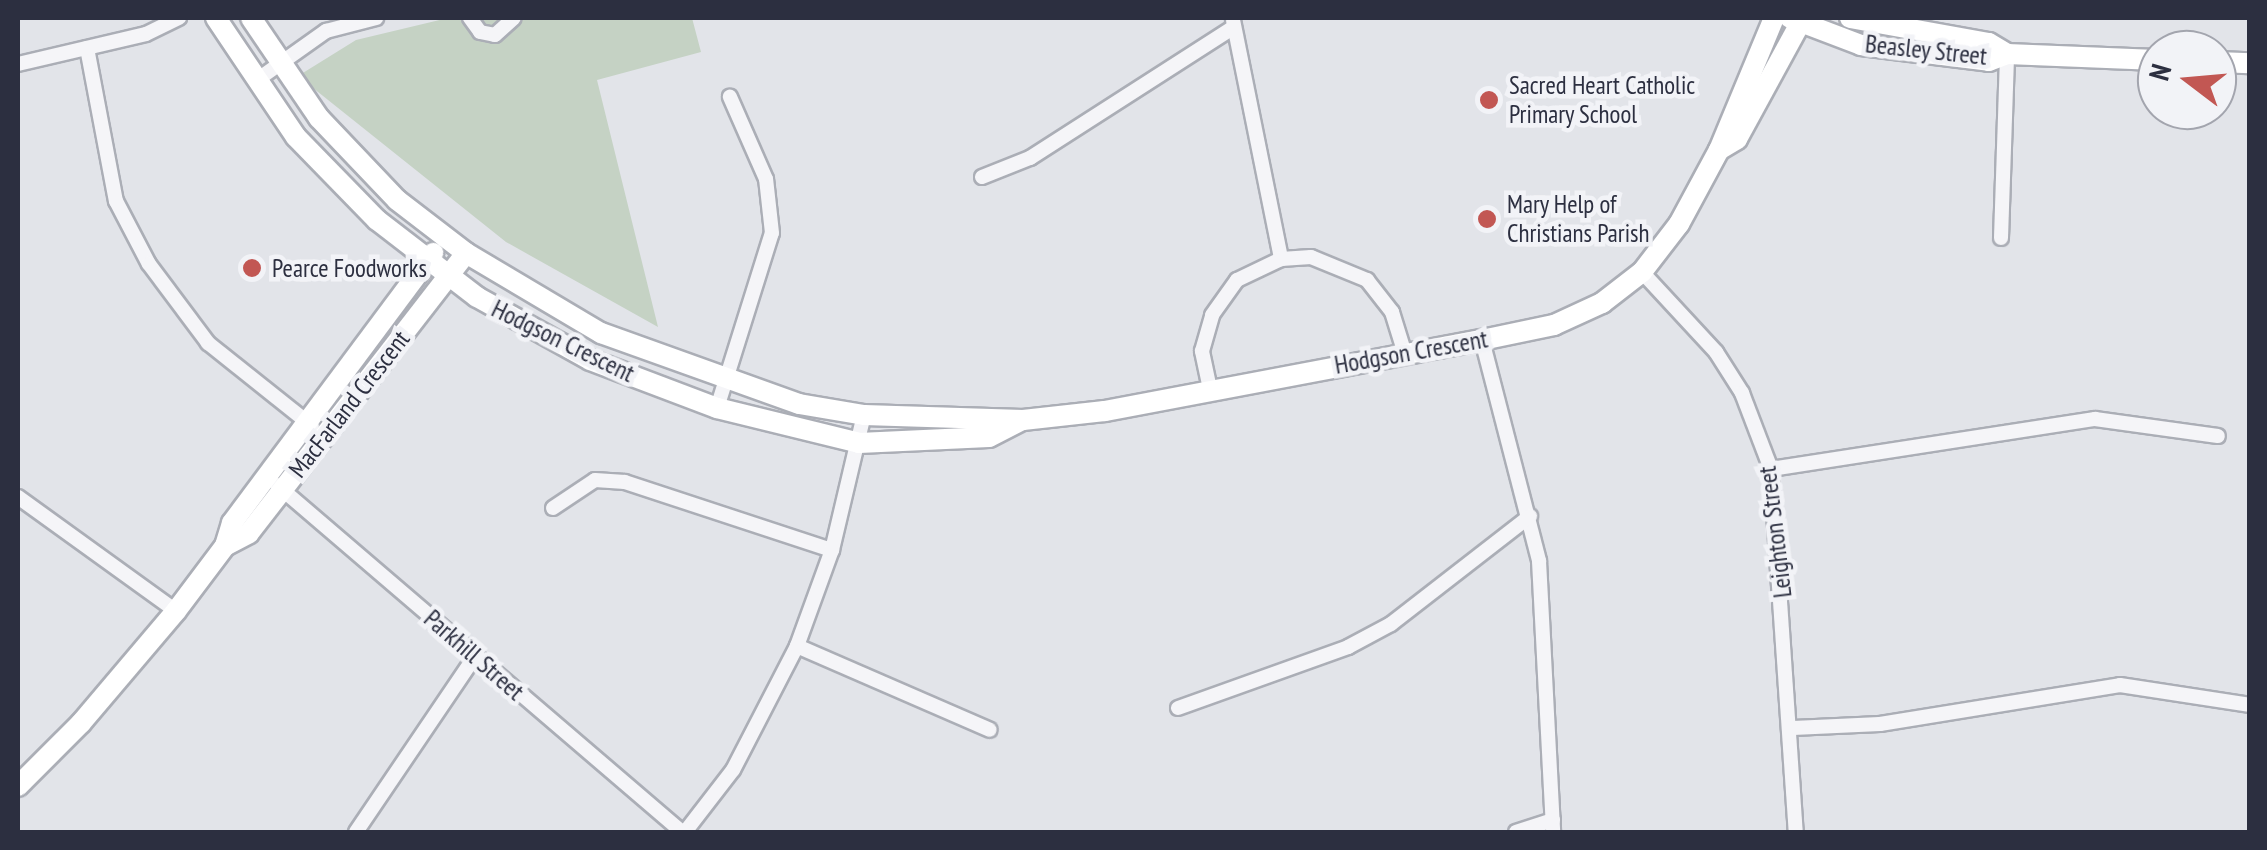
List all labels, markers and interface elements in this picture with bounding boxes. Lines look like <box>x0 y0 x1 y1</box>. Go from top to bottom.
street label: Beasley Street <box>1863 29 1989 71</box>
north arrow <box>2137 30 2237 130</box>
text: N <box>2140 60 2179 85</box>
place label: Sacred Heart Catholic Primary School <box>1509 71 1695 130</box>
marker: Sacred Heart Catholic Primary School <box>1478 89 1500 111</box>
place label: Mary Help of Christians Parish <box>1507 190 1650 249</box>
marker: Mary Help of Christians Parish <box>1476 208 1498 230</box>
place label: Pearce Foodworks <box>272 253 427 283</box>
marker: Pearce Foodworks <box>241 257 263 279</box>
street label: Hodgson Crescent <box>487 294 639 388</box>
street label: Hodgson Crescent <box>1332 324 1490 380</box>
street label: MacFarland Crescent <box>282 325 416 483</box>
street label: Leighton Street <box>1752 465 1798 599</box>
street label: Parkhill Street <box>418 604 530 706</box>

